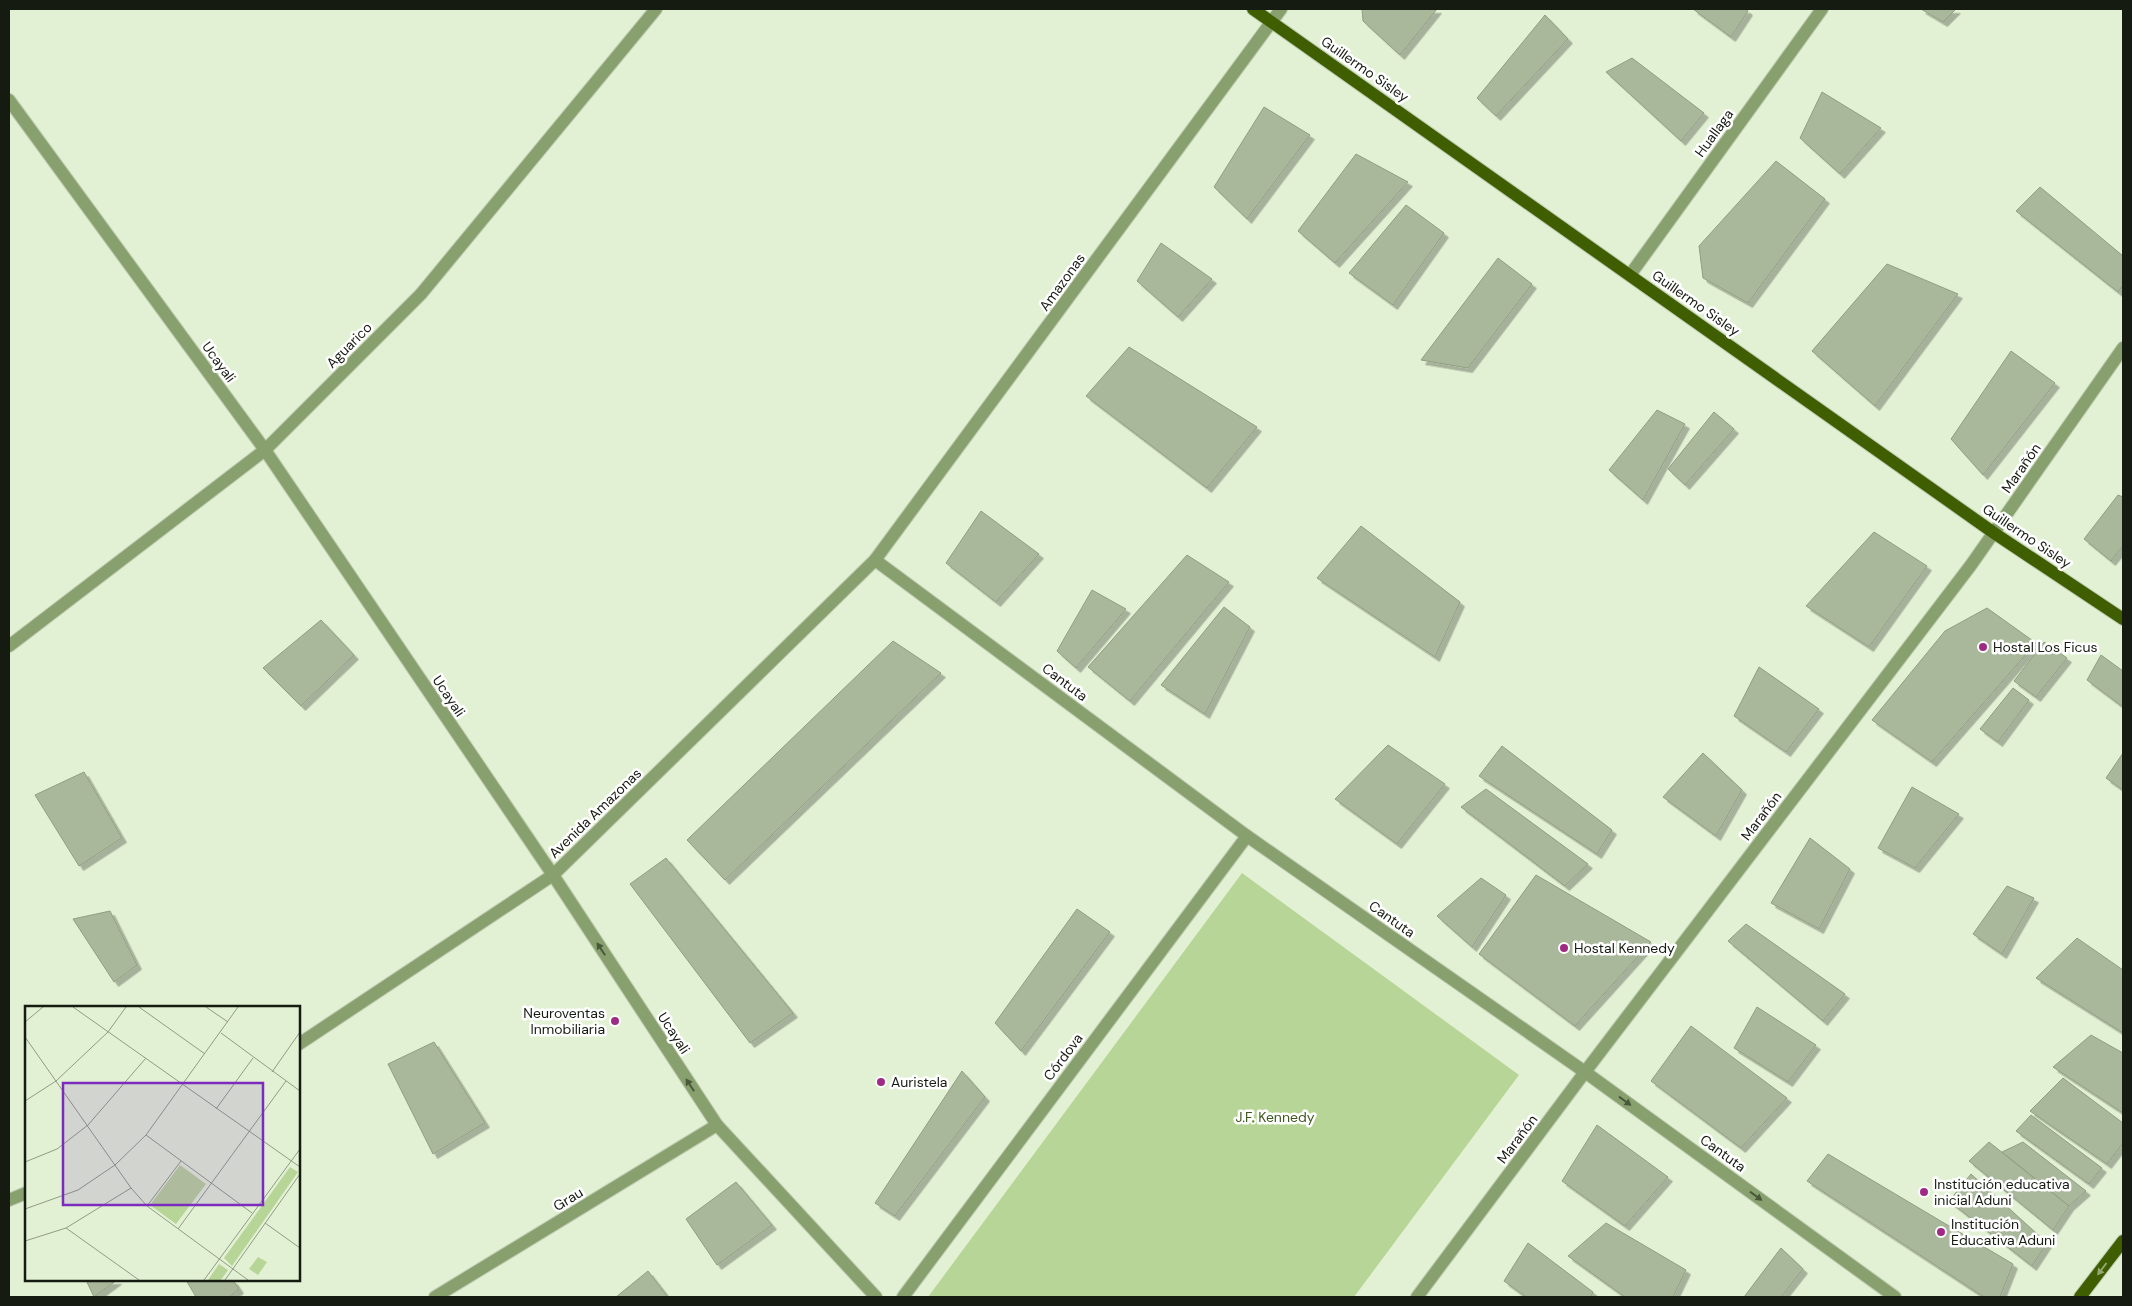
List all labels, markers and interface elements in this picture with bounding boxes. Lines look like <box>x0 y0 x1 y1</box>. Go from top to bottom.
street label: Guillermo Sisley <box>1318 32 1413 106</box>
street label: Huallaga <box>1691 106 1737 160</box>
street label: Amazonas <box>1035 250 1089 314</box>
street label: Guillermo Sisley <box>1649 266 1744 340</box>
street label: Aguarico <box>322 318 376 372</box>
street label: Ucayali <box>198 338 240 386</box>
street label: Marañón <box>1997 440 2045 496</box>
street label: Guillermo Sisley <box>1979 500 2075 572</box>
place label: Hostal Los Ficus <box>1993 638 2098 656</box>
marker: Hostal Los Ficus <box>1977 641 1989 653</box>
street label: Cantuta <box>1039 659 1091 705</box>
street label: Ucayali <box>429 672 469 720</box>
street label: Avenida Amazonas <box>545 764 645 862</box>
street label: Marañón <box>1737 788 1785 844</box>
street label: Cantuta <box>1365 897 1419 941</box>
place label: Hostal Kennedy <box>1574 939 1675 957</box>
one-way arrow <box>596 942 606 955</box>
marker: Hostal Kennedy <box>1558 942 1570 954</box>
place label: Neuroventas Inmobiliaria <box>523 1004 605 1038</box>
inset map <box>25 1006 300 1281</box>
street label: Ucayali <box>654 1009 694 1057</box>
marker: Neuroventas Inmobiliaria <box>609 1015 621 1027</box>
street label: Córdova <box>1039 1030 1087 1084</box>
place label: Auristela <box>891 1073 947 1091</box>
marker: Auristela <box>875 1076 887 1088</box>
one-way arrow <box>685 1078 695 1091</box>
one-way arrow <box>1618 1096 1631 1106</box>
park label: J.F. Kennedy <box>1236 1108 1315 1126</box>
street label: Marañón <box>1493 1111 1541 1167</box>
street label: Cantuta <box>1697 1130 1749 1176</box>
place label: Institución educativa inicial Aduni <box>1934 1175 2070 1209</box>
street label: Grau <box>550 1183 586 1215</box>
marker: Institución educativa inicial Aduni <box>1918 1186 1930 1198</box>
one-way arrow <box>1749 1191 1763 1201</box>
place label: Institución Educativa Aduni <box>1951 1215 2055 1249</box>
marker: Institución Educativa Aduni <box>1935 1226 1947 1238</box>
one-way arrow <box>2096 1262 2107 1275</box>

